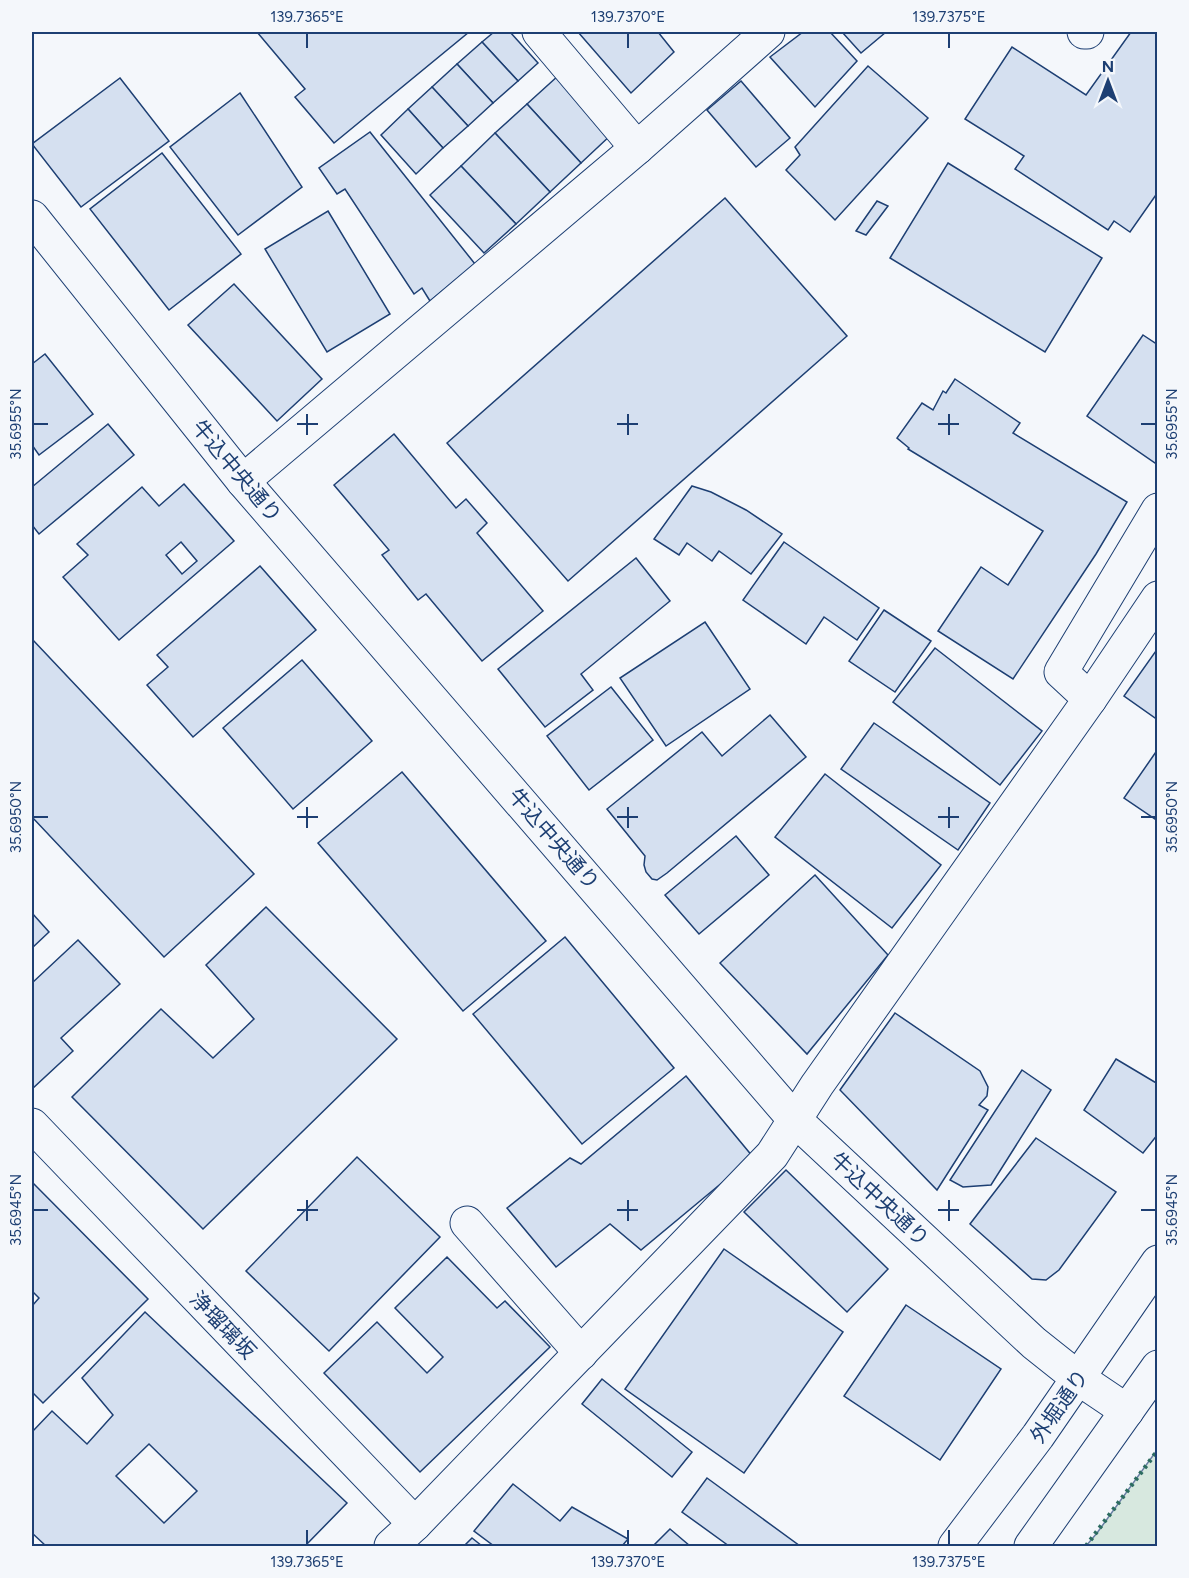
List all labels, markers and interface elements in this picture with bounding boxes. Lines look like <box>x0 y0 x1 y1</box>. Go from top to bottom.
text: 139.7365°E <box>270 8 344 26</box>
text: 139.7370°E <box>591 8 665 26</box>
text: 139.7375°E <box>912 8 986 26</box>
north arrow <box>1078 51 1138 111</box>
text: N <box>1102 57 1114 76</box>
text: 35.6955°N <box>7 388 25 460</box>
text: 35.6955°N <box>1163 388 1181 460</box>
street label: 牛込中央通り <box>187 415 287 527</box>
text: 35.6950°N <box>7 781 25 853</box>
text: 35.6950°N <box>1163 781 1181 853</box>
street label: 牛込中央通り <box>503 783 605 895</box>
street label: 牛込中央通り <box>825 1147 935 1251</box>
text: 35.6945°N <box>7 1174 25 1246</box>
text: 35.6945°N <box>1163 1174 1181 1246</box>
street label: 浄瑠璃坂 <box>185 1286 261 1364</box>
street label: 外堀通り <box>1025 1364 1093 1448</box>
text: 139.7365°E <box>270 1553 344 1571</box>
text: 139.7370°E <box>591 1553 665 1571</box>
text: 139.7375°E <box>912 1553 986 1571</box>

